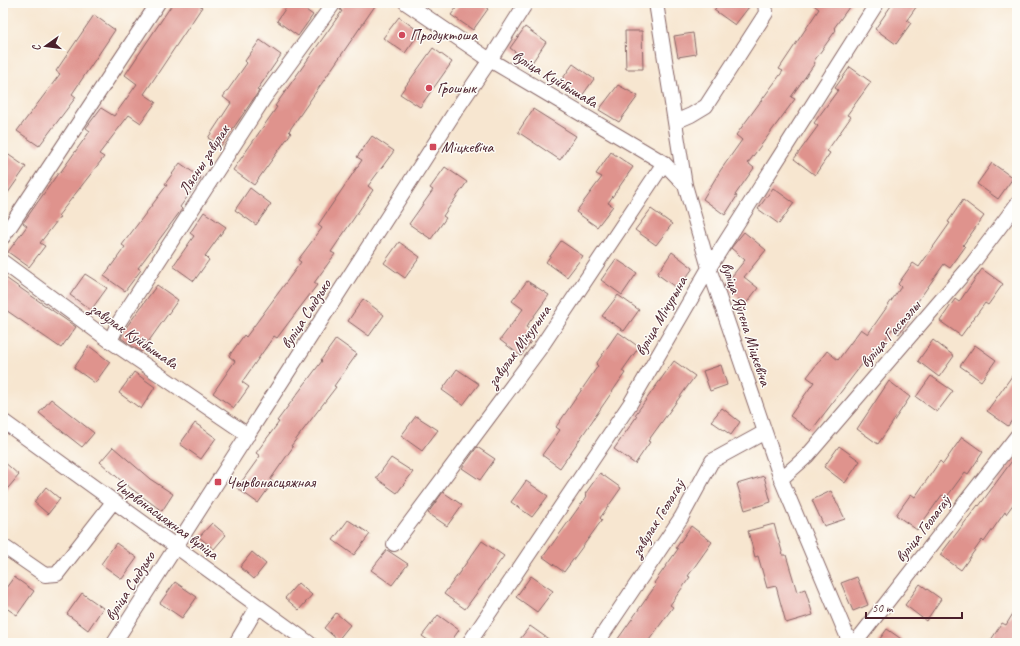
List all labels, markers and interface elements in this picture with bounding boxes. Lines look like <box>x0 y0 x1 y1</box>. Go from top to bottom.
place label: Продуктоша <box>410 25 478 45</box>
north arrow <box>26 26 66 66</box>
marker: Продуктоша <box>397 30 407 40</box>
text: С <box>28 43 44 53</box>
street label: вуліца Куйбышава <box>509 46 603 113</box>
place label: Грошык <box>437 78 478 98</box>
marker: Грошык <box>424 83 434 93</box>
street label: Лясны завулак <box>174 120 235 199</box>
place label: Міцкевіча <box>441 137 495 157</box>
marker: Міцкевіча <box>428 142 438 152</box>
street label: вуліца Яўгена Міцкевіча <box>717 260 776 389</box>
street label: вуліца Мічурына <box>630 272 692 359</box>
street label: вуліца Сыдзько <box>276 274 337 352</box>
street label: вуліца Гастэлы <box>855 295 926 372</box>
street label: завулак Куйбышава <box>85 297 183 375</box>
street label: завулак Мічурына <box>482 301 556 392</box>
place label: Чырвонасцяжная <box>226 472 316 492</box>
street label: Чырвонасцяжная вуліца <box>110 474 223 564</box>
street label: завулак Геолагаў <box>625 475 690 562</box>
marker: Чырвонасцяжная <box>213 477 223 487</box>
street label: вуліца Геолагаў <box>891 491 956 566</box>
street label: вуліца Сыдзько <box>100 546 161 624</box>
scale bar <box>866 594 962 620</box>
text: 50 m <box>872 600 894 616</box>

